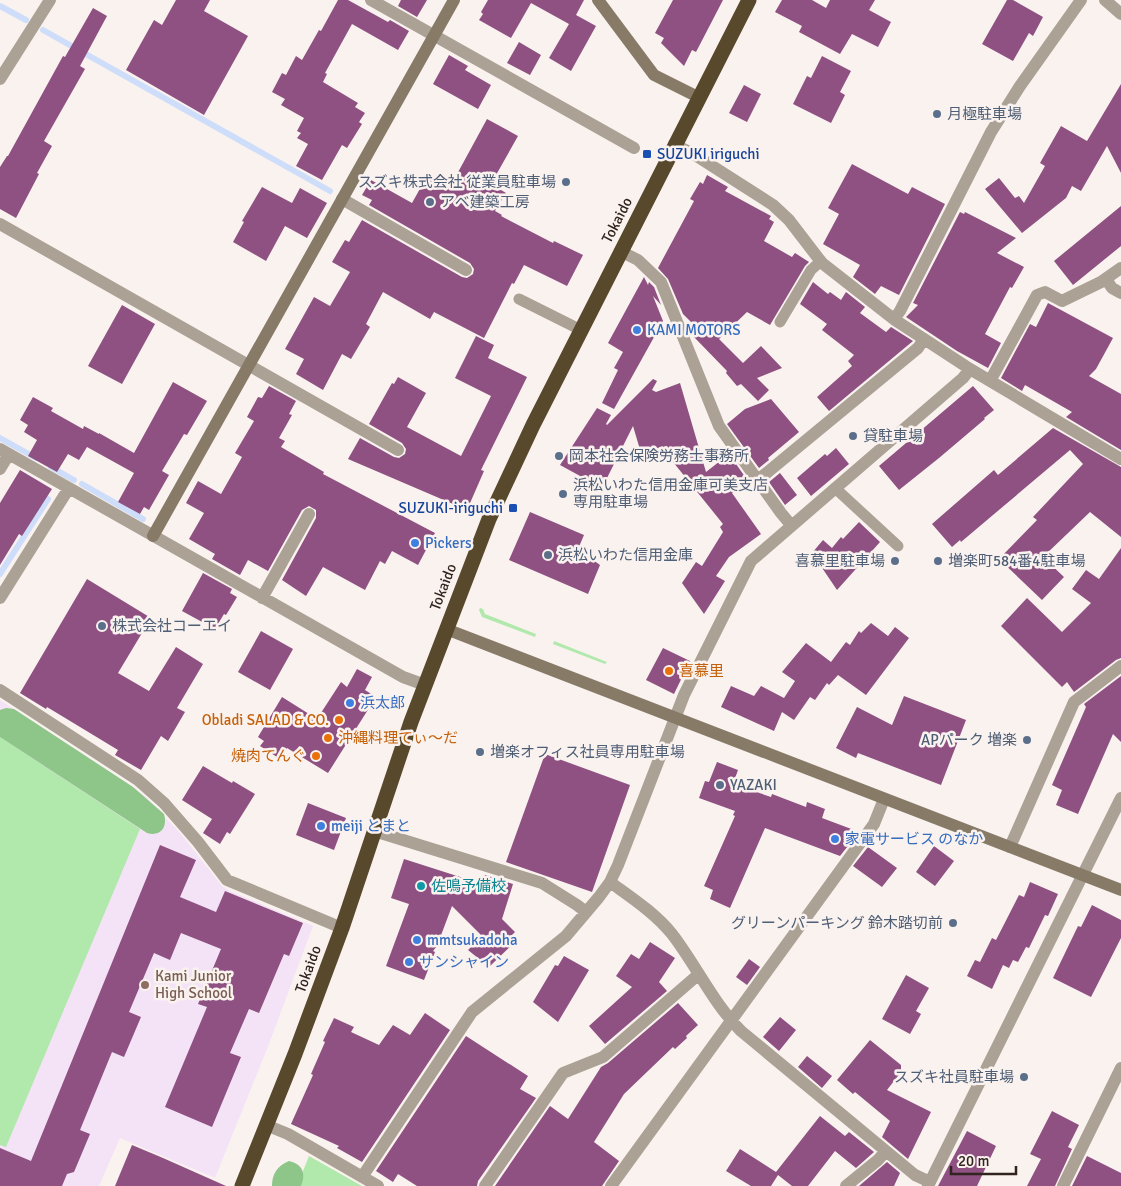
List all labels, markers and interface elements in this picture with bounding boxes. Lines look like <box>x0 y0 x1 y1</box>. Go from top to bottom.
place label: 月極駐車場 <box>947 105 1022 123</box>
marker: 月極駐車場 <box>931 108 943 120</box>
place label: SUZUKI iriguchi <box>657 145 760 163</box>
marker: SUZUKI iriguchi <box>641 148 653 160</box>
place label: スズキ株式会社 従業員駐車場 <box>358 173 556 191</box>
marker: スズキ株式会社 従業員駐車場 <box>560 176 572 188</box>
place label: アベ建築工房 <box>440 193 530 211</box>
street label: Tokaido <box>598 194 636 246</box>
marker: アベ建築工房 <box>424 196 436 208</box>
place label: KAMI MOTORS <box>647 321 741 339</box>
marker: KAMI MOTORS <box>631 324 643 336</box>
place label: 貸駐車場 <box>863 427 923 445</box>
marker: 貸駐車場 <box>847 430 859 442</box>
place label: 岡本社会保険労務士事務所 <box>569 447 749 465</box>
marker: 岡本社会保険労務士事務所 <box>553 450 565 462</box>
place label: 浜松いわた信用金庫可美支店 専用駐車場 <box>573 476 768 511</box>
marker: 浜松いわた信用金庫可美支店 専用駐車場 <box>557 488 569 500</box>
place label: SUZUKI-iriguchi <box>399 499 503 517</box>
marker: SUZUKI-iriguchi <box>507 502 519 514</box>
place label: Pickers <box>425 534 472 552</box>
marker: Pickers <box>409 537 421 549</box>
place label: 浜松いわた信用金庫 <box>558 546 693 564</box>
marker: 浜松いわた信用金庫 <box>542 549 554 561</box>
place label: 喜慕里駐車場 <box>795 552 885 570</box>
place label: 増楽町584番4駐車場 <box>948 552 1085 570</box>
marker: 喜慕里駐車場 <box>889 555 901 567</box>
marker: 増楽町584番4駐車場 <box>932 555 944 567</box>
street label: Tokaido <box>426 561 460 613</box>
place label: 株式会社コーエイ <box>112 617 232 635</box>
marker: 株式会社コーエイ <box>96 620 108 632</box>
place label: 喜慕里 <box>679 662 724 680</box>
marker: 喜慕里 <box>663 665 675 677</box>
place label: 浜太郎 <box>360 694 405 712</box>
marker: 浜太郎 <box>344 697 356 709</box>
place label: Obladi SALAD & CO. <box>202 711 329 729</box>
marker: Obladi SALAD & CO. <box>333 714 345 726</box>
place label: 沖縄料理てぃ〜だ <box>338 729 458 747</box>
place label: APパーク 増楽 <box>921 731 1017 749</box>
marker: 沖縄料理てぃ〜だ <box>322 732 334 744</box>
marker: APパーク 増楽 <box>1021 734 1033 746</box>
place label: 増楽オフィス社員専用駐車場 <box>490 743 685 761</box>
marker: 増楽オフィス社員専用駐車場 <box>474 746 486 758</box>
place label: 焼肉てんぐ <box>231 747 306 765</box>
marker: 焼肉てんぐ <box>310 750 322 762</box>
place label: YAZAKI <box>730 776 777 794</box>
marker: YAZAKI <box>714 779 726 791</box>
place label: meiji とまと <box>331 817 411 835</box>
marker: meiji とまと <box>315 820 327 832</box>
place label: 家電サービス のなか <box>845 830 983 848</box>
marker: 家電サービス のなか <box>829 833 841 845</box>
place label: 佐鳴予備校 <box>431 877 506 895</box>
marker: 佐鳴予備校 <box>415 880 427 892</box>
place label: グリーンパーキング 鈴木踏切前 <box>731 914 943 932</box>
marker: グリーンパーキング 鈴木踏切前 <box>947 917 959 929</box>
place label: mmtsukadoha <box>427 931 518 949</box>
marker: mmtsukadoha <box>411 934 423 946</box>
street label: Tokaido <box>291 943 325 995</box>
place label: サンシャイン <box>419 953 509 971</box>
marker: サンシャイン <box>403 956 415 968</box>
place label: Kami Junior High School <box>155 967 232 1002</box>
marker: Kami Junior High School <box>139 979 151 991</box>
place label: スズキ社員駐車場 <box>894 1068 1014 1086</box>
marker: スズキ社員駐車場 <box>1018 1071 1030 1083</box>
scale bar <box>951 1144 1016 1176</box>
text: 20 m <box>958 1152 989 1170</box>

